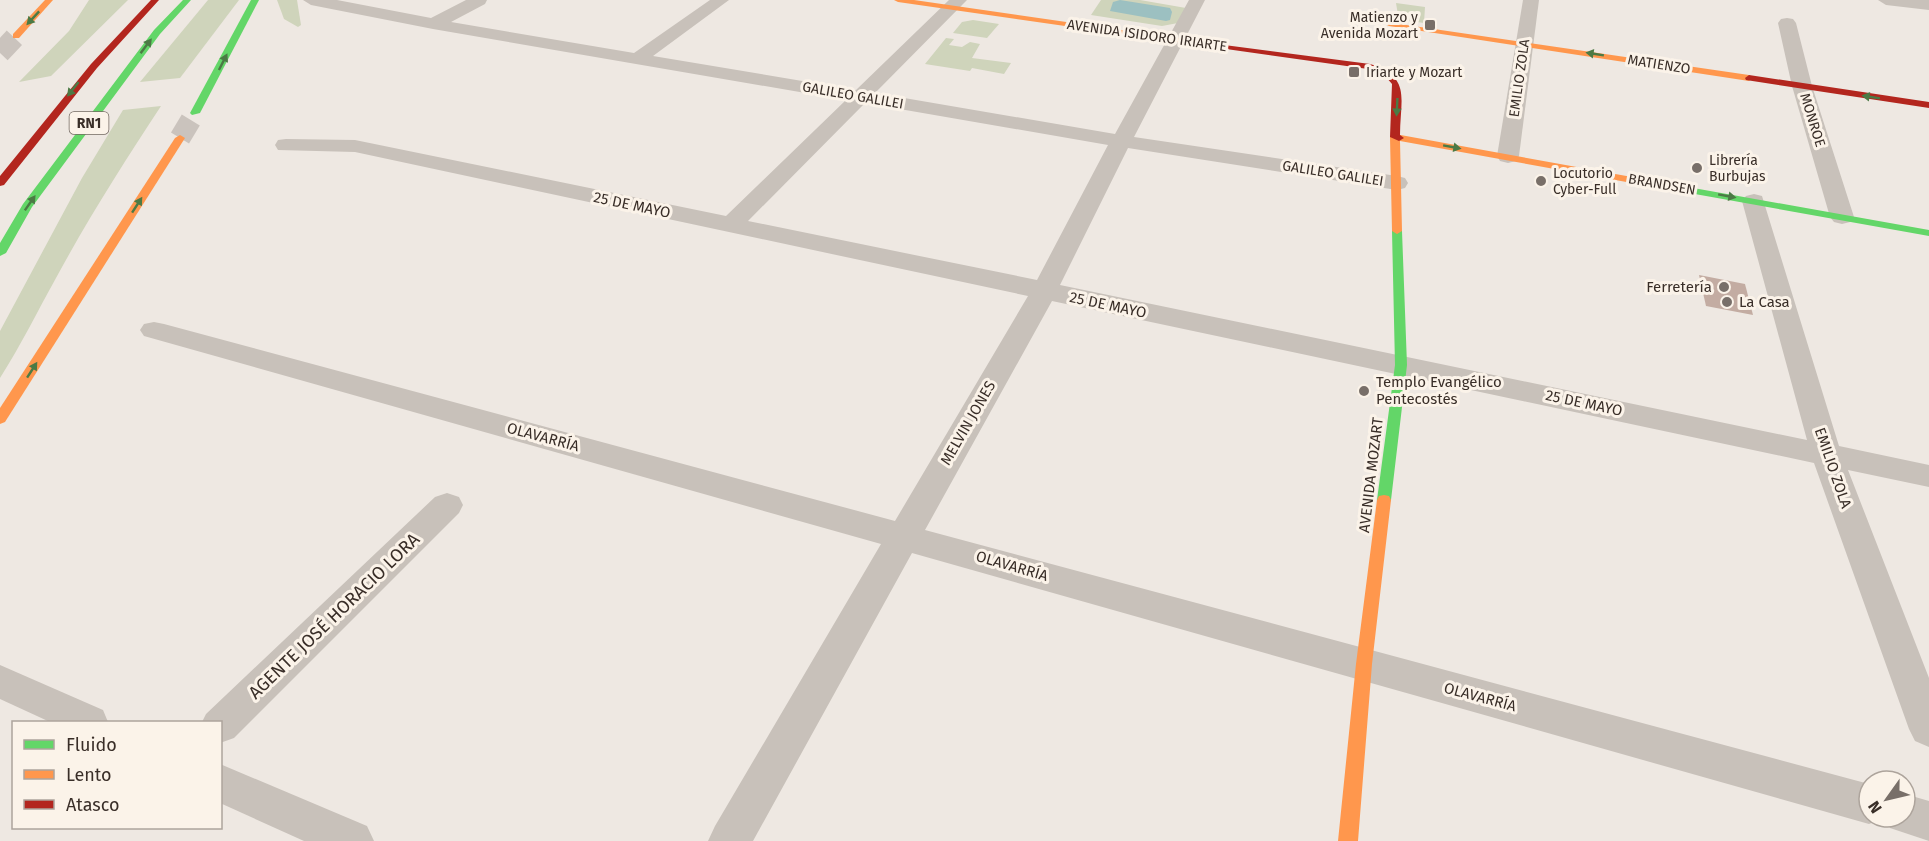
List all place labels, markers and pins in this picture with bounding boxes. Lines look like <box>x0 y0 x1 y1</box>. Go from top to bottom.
place label: Matienzo y Avenida Mozart <box>1321 9 1419 42</box>
marker: Matienzo y Avenida Mozart <box>1423 18 1437 32</box>
place label: Iriarte y Mozart <box>1366 64 1463 81</box>
marker: Iriarte y Mozart <box>1347 65 1361 79</box>
place label: Librería Burbujas <box>1709 152 1766 185</box>
marker: Librería Burbujas <box>1690 161 1704 175</box>
place label: Locutorio Cyber-Full <box>1553 165 1616 198</box>
marker: Locutorio Cyber-Full <box>1534 174 1548 188</box>
place label: Ferretería <box>1646 278 1712 296</box>
marker: Ferretería <box>1717 280 1731 294</box>
place label: La Casa <box>1739 293 1790 311</box>
marker: La Casa <box>1720 295 1734 309</box>
place label: Templo Evangélico Pentecostés <box>1376 373 1502 408</box>
marker: Templo Evangélico Pentecostés <box>1357 384 1371 398</box>

